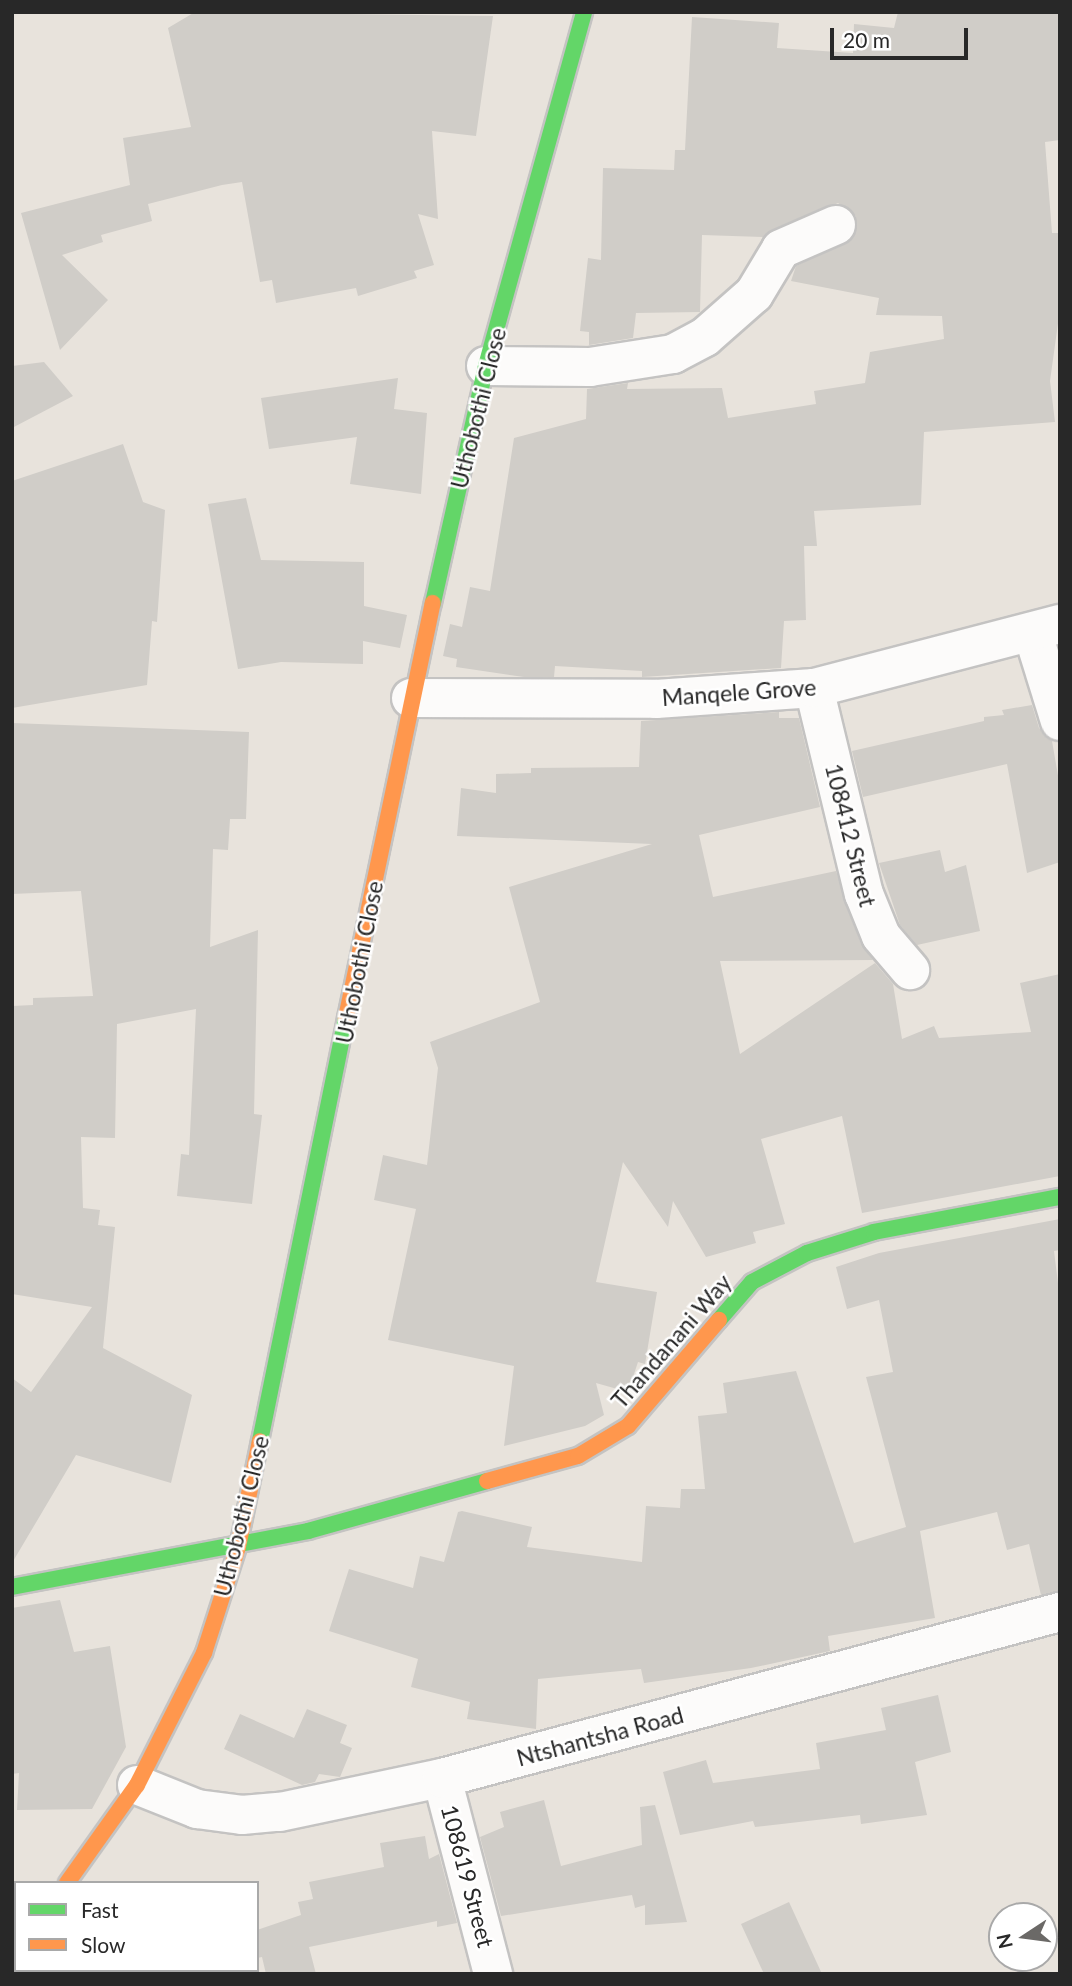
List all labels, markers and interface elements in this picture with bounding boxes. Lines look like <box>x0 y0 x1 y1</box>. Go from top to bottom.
scale bar <box>834 14 972 58</box>
text: 20 m <box>843 27 890 52</box>
street label: Uthobothi Close <box>445 325 511 491</box>
street label: Manqele Grove <box>661 673 817 711</box>
street label: 108412 Street <box>820 761 882 909</box>
street label: Uthobothi Close <box>330 878 388 1046</box>
street label: Thandanani Way <box>605 1268 737 1414</box>
street label: Uthobothi Close <box>208 1433 274 1599</box>
street label: Ntshantsha Road <box>513 1700 687 1772</box>
street label: 108619 Street <box>436 1802 500 1950</box>
legend <box>14 1881 259 1972</box>
text: Fast <box>81 1897 118 1922</box>
north arrow <box>988 1902 1058 1972</box>
text: Slow <box>81 1932 125 1957</box>
text: N <box>991 1932 1017 1951</box>

